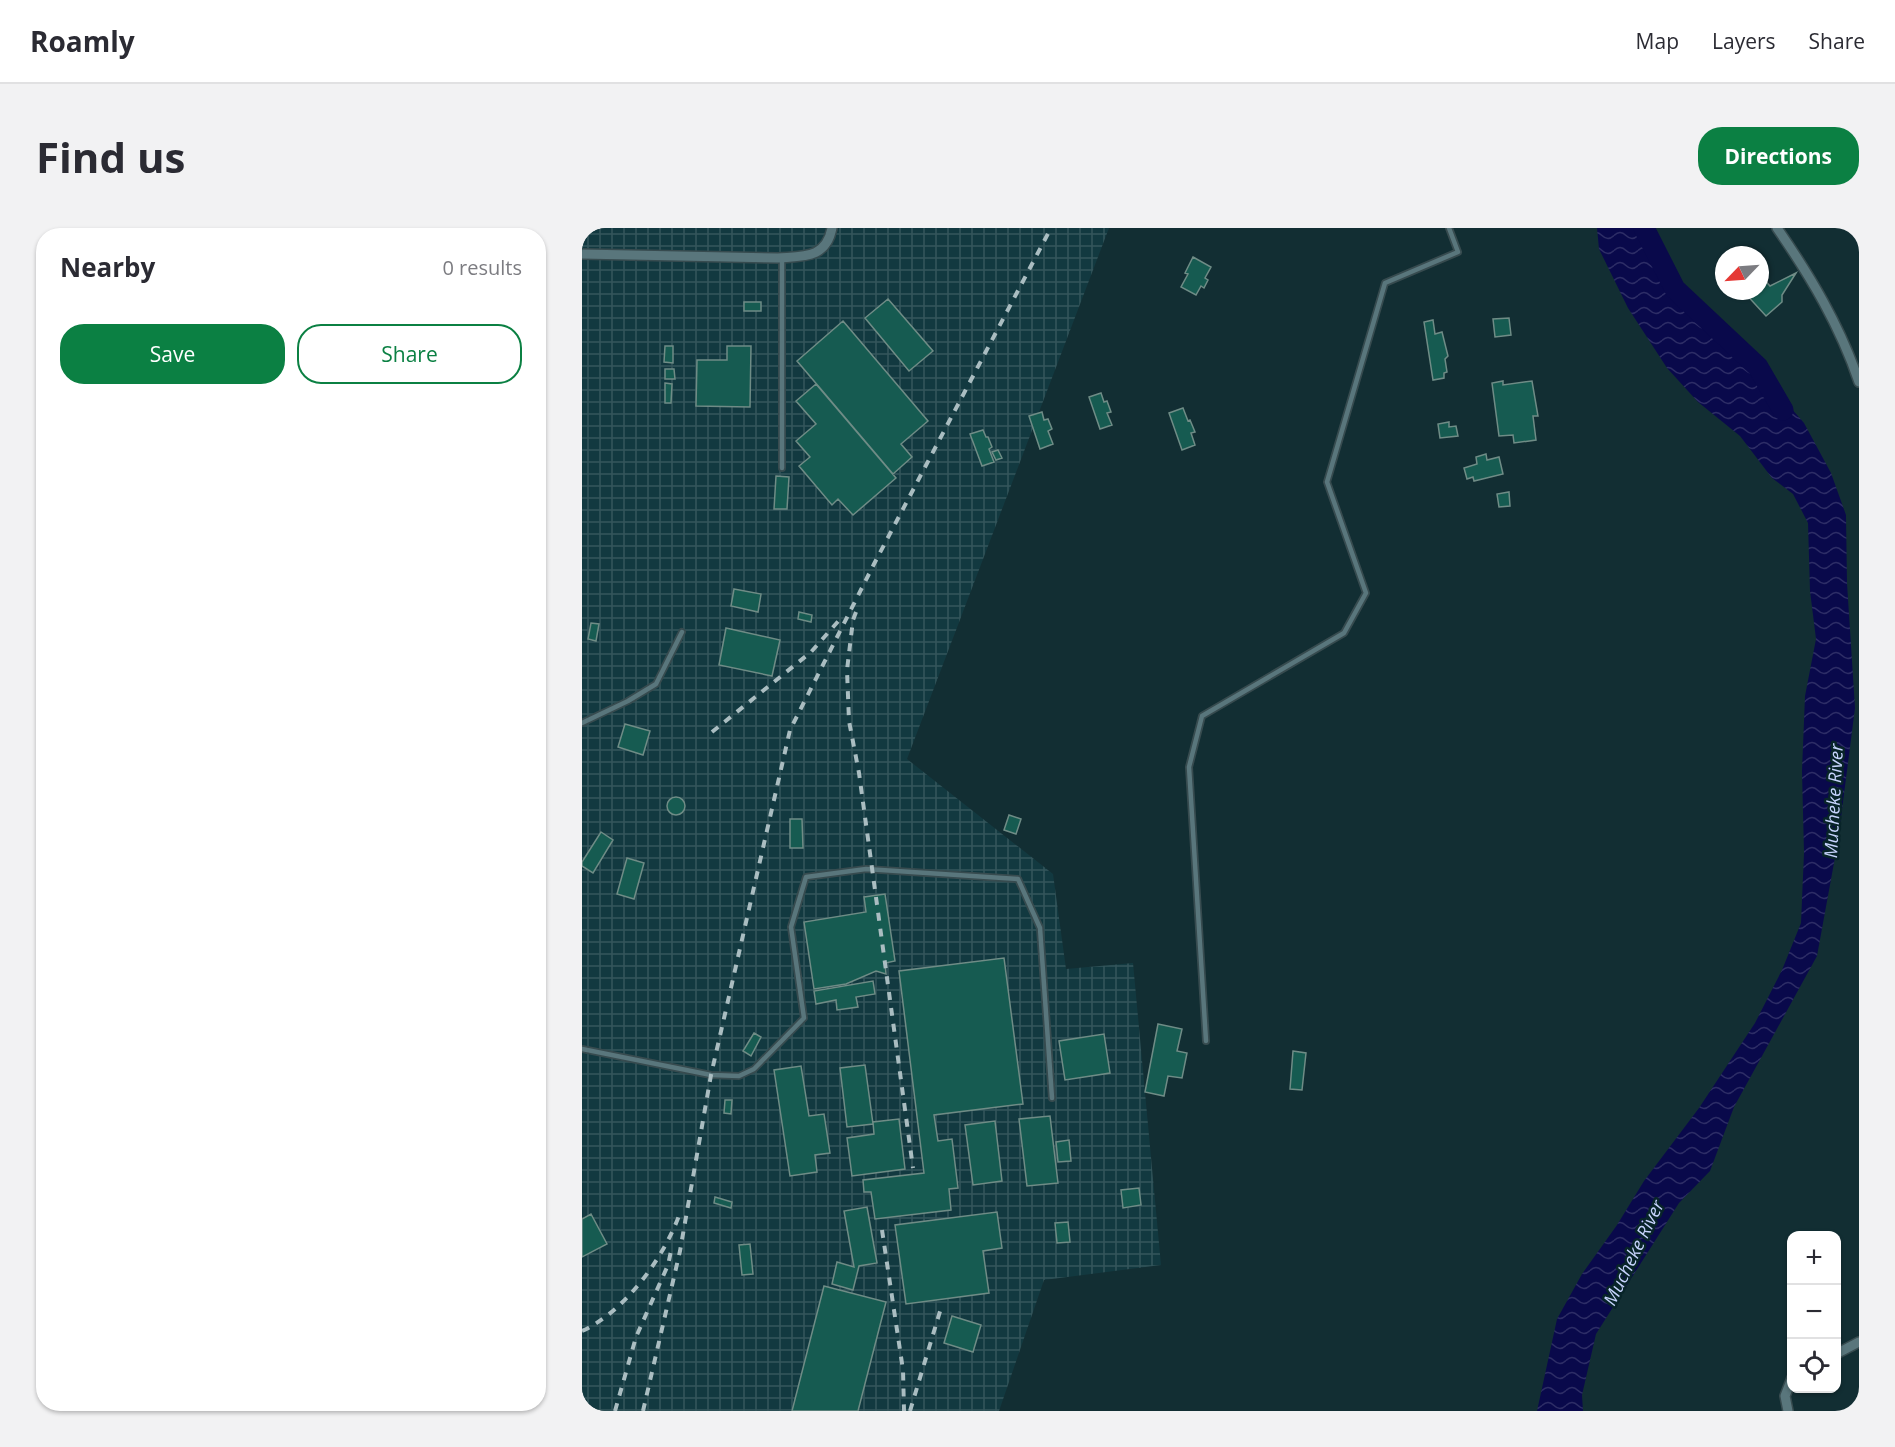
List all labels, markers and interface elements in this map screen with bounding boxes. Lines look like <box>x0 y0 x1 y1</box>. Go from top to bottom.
text: Roamly <box>30 22 135 60</box>
text: Map <box>1636 27 1679 55</box>
text: Layers <box>1712 27 1776 55</box>
text: Share <box>1809 27 1865 55</box>
button: Directions <box>1698 127 1859 185</box>
text: Find us <box>36 128 185 185</box>
north arrow <box>1715 246 1769 300</box>
text: Nearby <box>60 249 155 285</box>
text: 0 results <box>442 254 522 281</box>
button: Save <box>60 324 285 384</box>
button: Share <box>297 324 522 384</box>
water label: Mucheke River <box>1818 742 1848 859</box>
water label: Mucheke River <box>1597 1195 1669 1309</box>
map controls <box>1787 1231 1841 1393</box>
button: + <box>1787 1231 1841 1285</box>
button: − <box>1787 1285 1841 1339</box>
button: locate <box>1787 1339 1841 1393</box>

